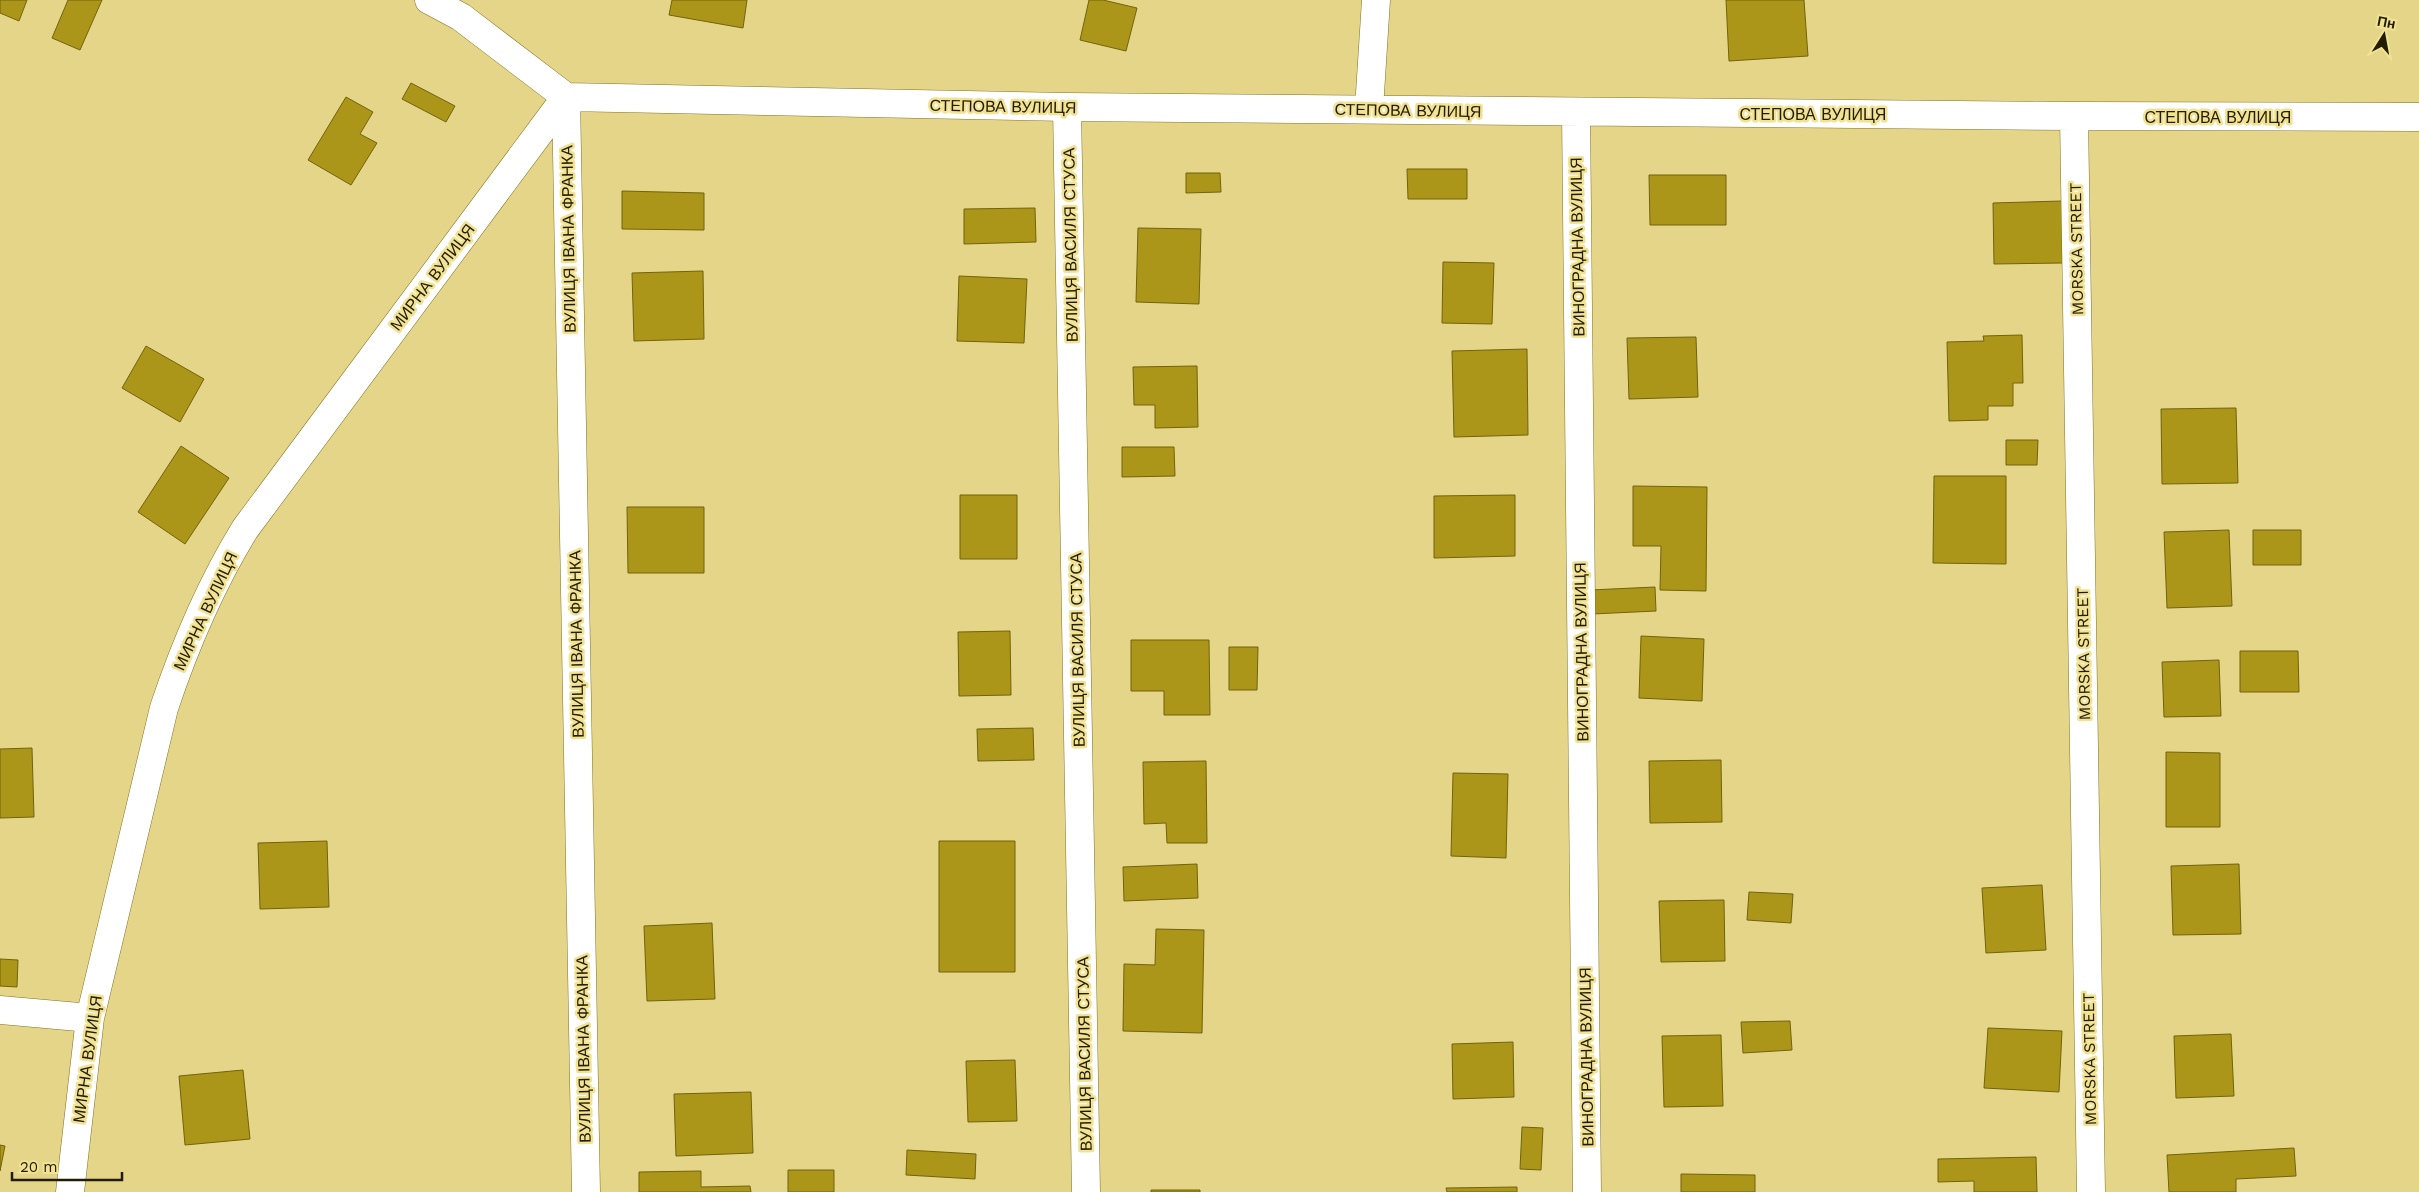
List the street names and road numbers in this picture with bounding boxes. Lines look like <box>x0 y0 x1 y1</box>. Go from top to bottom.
street label: СТЕПОВА ВУЛИЦЯ <box>929 96 1077 117</box>
street label: СТЕПОВА ВУЛИЦЯ <box>1334 100 1482 121</box>
street label: СТЕПОВА ВУЛИЦЯ <box>1740 105 1886 124</box>
street label: СТЕПОВА ВУЛИЦЯ <box>2145 108 2291 127</box>
street label: ВУЛИЦЯ ІВАНА ФРАНКА <box>557 145 580 333</box>
street label: ВУЛИЦЯ ВАСИЛЯ СТУСА <box>1059 147 1082 342</box>
street label: ВИНОГРАДНА ВУЛИЦЯ <box>1566 157 1589 337</box>
street label: MORSKA STREET <box>2066 182 2087 315</box>
street label: МИРНА ВУЛИЦЯ <box>386 220 479 334</box>
street label: МИРНА ВУЛИЦЯ <box>170 549 241 673</box>
street label: ВУЛИЦЯ ІВАНА ФРАНКА <box>565 550 588 738</box>
street label: ВУЛИЦЯ ВАСИЛЯ СТУСА <box>1066 552 1089 747</box>
street label: ВИНОГРАДНА ВУЛИЦЯ <box>1570 562 1593 742</box>
street label: MORSKA STREET <box>2073 587 2094 720</box>
street label: ВУЛИЦЯ ІВАНА ФРАНКА <box>572 955 595 1143</box>
street label: ВУЛИЦЯ ВАСИЛЯ СТУСА <box>1073 956 1096 1151</box>
street label: ВИНОГРАДНА ВУЛИЦЯ <box>1575 967 1598 1147</box>
street label: MORSKA STREET <box>2079 992 2100 1125</box>
street label: МИРНА ВУЛИЦЯ <box>69 994 106 1124</box>

